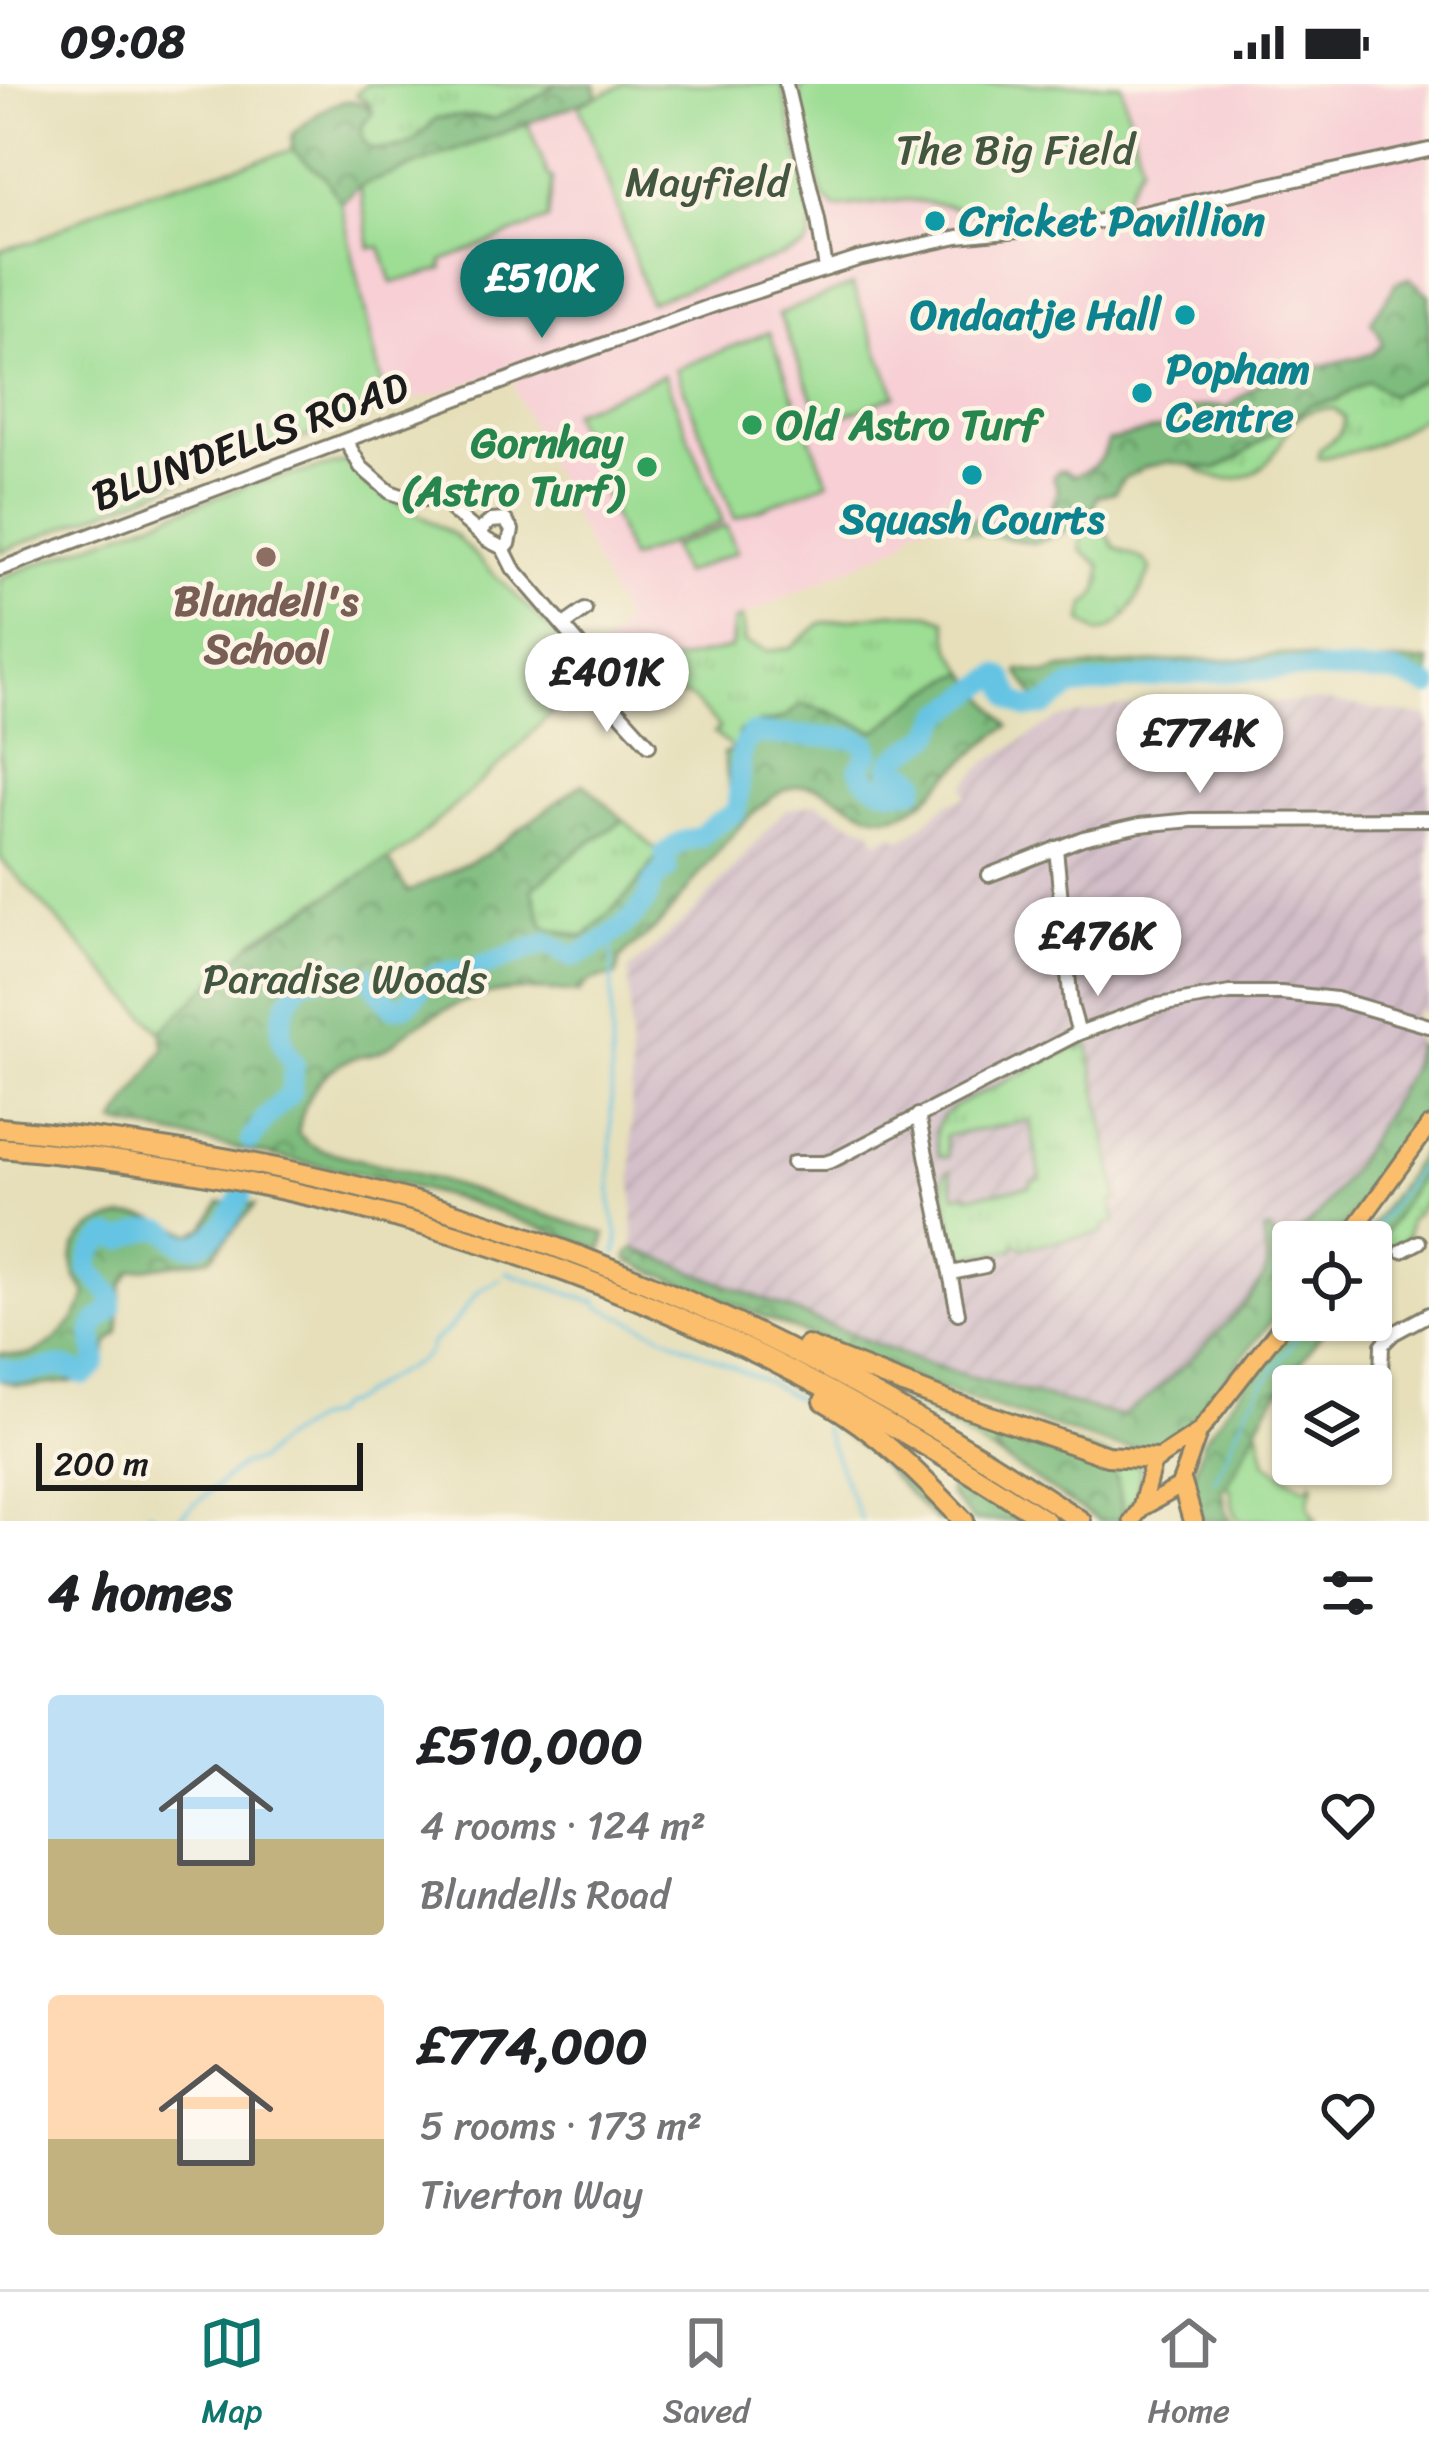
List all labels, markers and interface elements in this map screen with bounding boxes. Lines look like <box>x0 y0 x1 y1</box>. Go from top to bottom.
text: 09:08 <box>60 2 185 82</box>
park label: The Big Field <box>896 113 1137 187</box>
park label: Mayfield <box>625 145 792 219</box>
place label: Cricket Pavillion <box>958 184 1265 258</box>
marker: Cricket Pavillion <box>922 208 948 234</box>
pin: £510K <box>458 239 626 341</box>
text: £510K <box>487 243 597 312</box>
place label: Ondaatje Hall <box>910 278 1163 352</box>
marker: Ondaatje Hall <box>1172 302 1198 328</box>
place label: Popham Centre <box>1165 332 1310 454</box>
street label: BLUNDELLS ROAD <box>81 349 419 533</box>
marker: Popham Centre <box>1129 380 1155 406</box>
place label: Old Astro Turf <box>776 388 1045 462</box>
place label: Gornhay (Astro Turf) <box>401 406 626 528</box>
marker: Old Astro Turf <box>739 412 765 438</box>
marker: Gornhay (Astro Turf) <box>634 454 660 480</box>
marker: Squash Courts <box>959 462 985 488</box>
place label: Squash Courts <box>839 482 1105 556</box>
marker: Blundell's School <box>253 544 279 570</box>
place label: Blundell's School <box>174 564 359 686</box>
pin: £401K <box>523 633 691 735</box>
text: £401K <box>552 637 662 706</box>
pin: £774K <box>1116 694 1284 796</box>
text: £774K <box>1143 698 1257 767</box>
pin: £476K <box>1014 897 1182 999</box>
text: £476K <box>1041 901 1155 970</box>
park label: Paradise Woods <box>203 942 488 1016</box>
map controls <box>1272 1221 1392 1485</box>
button: locate <box>1272 1221 1392 1341</box>
button: layers <box>1272 1365 1392 1485</box>
text: 200 m <box>54 1435 149 1493</box>
scale bar <box>36 1437 363 1490</box>
text: 4 homes <box>48 1548 232 1638</box>
icon: filters <box>1315 1560 1381 1626</box>
text: £510,000 <box>420 1701 643 1791</box>
icon: home <box>144 1743 288 1887</box>
icon: heart <box>1315 1782 1381 1848</box>
text: 4 rooms · 124 m² <box>420 1791 706 1860</box>
text: Blundells Road <box>420 1860 670 1929</box>
text: £774,000 <box>420 2001 648 2091</box>
icon: home <box>144 2043 288 2187</box>
icon: heart <box>1315 2082 1381 2148</box>
text: 5 rooms · 173 m² <box>420 2091 702 2160</box>
text: Tiverton Way <box>420 2160 643 2229</box>
tab: Map <box>199 2310 265 2440</box>
tab: Saved <box>663 2310 750 2440</box>
tab: Home <box>1148 2310 1230 2440</box>

